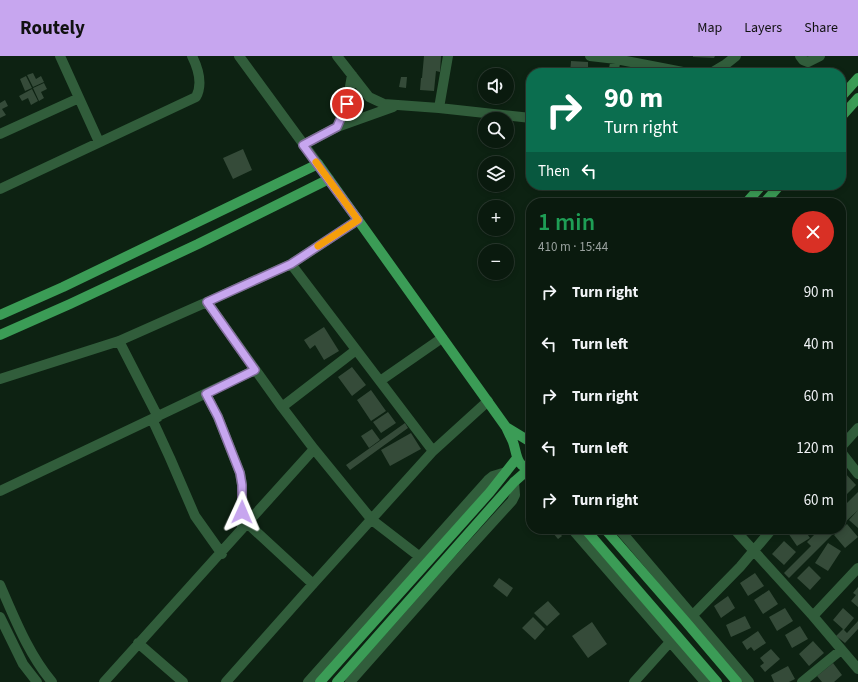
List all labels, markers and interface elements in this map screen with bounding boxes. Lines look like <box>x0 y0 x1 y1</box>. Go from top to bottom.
text: Routely <box>20 15 85 42</box>
text: Map <box>697 18 722 38</box>
text: Layers <box>744 18 782 38</box>
text: Share <box>804 18 838 38</box>
map controls <box>478 68 514 280</box>
button: sound <box>478 68 514 104</box>
text: 90 m <box>604 78 663 118</box>
icon: right <box>538 84 590 136</box>
pin <box>330 87 364 121</box>
icon: arrive <box>336 93 358 115</box>
button: search <box>478 112 514 148</box>
text: Turn right <box>604 115 678 140</box>
button: layers <box>478 156 514 192</box>
icon: left <box>578 160 600 182</box>
text: Then <box>538 161 570 182</box>
button: + <box>478 200 514 236</box>
text: 1 min <box>538 205 595 240</box>
button: close <box>792 211 834 253</box>
text: 410 m · 15:44 <box>538 238 608 256</box>
button: − <box>478 244 514 280</box>
icon: right <box>538 281 560 303</box>
text: Turn right <box>572 282 638 303</box>
text: 90 m <box>804 282 834 303</box>
icon: left <box>538 333 560 355</box>
text: Turn left <box>572 334 628 355</box>
text: 40 m <box>804 334 834 355</box>
icon: right <box>538 385 560 407</box>
text: Turn right <box>572 386 638 407</box>
text: 60 m <box>804 386 834 407</box>
icon: left <box>538 437 560 459</box>
text: Turn left <box>572 438 628 459</box>
text: 120 m <box>796 438 834 459</box>
icon: right <box>538 489 560 511</box>
text: Turn right <box>572 490 638 511</box>
text: 60 m <box>804 490 834 511</box>
position arrow <box>221 491 263 533</box>

